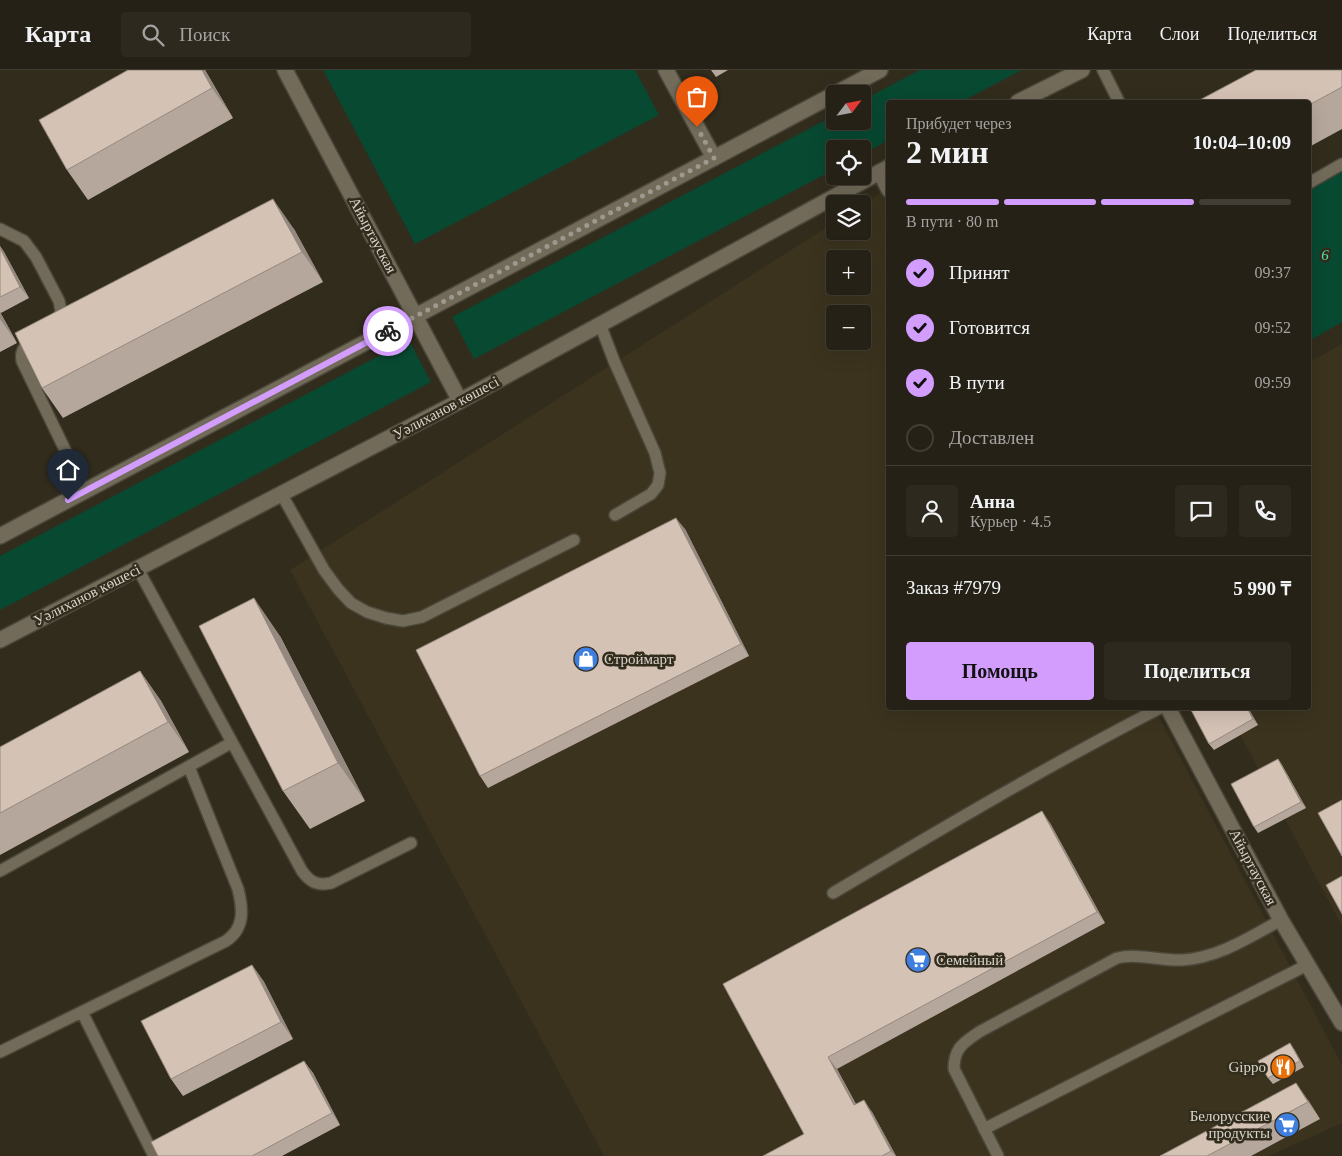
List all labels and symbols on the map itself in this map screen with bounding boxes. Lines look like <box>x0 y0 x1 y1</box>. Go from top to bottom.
pin <box>676 76 718 127</box>
north arrow <box>826 85 871 130</box>
street label: Айыртауская <box>346 194 400 276</box>
park label: 6 <box>1321 247 1329 263</box>
courier <box>363 306 413 356</box>
street label: Уәлиханов көшесі <box>390 373 502 443</box>
pin <box>47 449 89 500</box>
street label: Уәлиханов көшесі <box>31 561 143 629</box>
shop icon: Строймарт <box>573 646 599 672</box>
place label: Строймарт <box>604 651 674 667</box>
street label: Айыртауская <box>1226 826 1280 908</box>
supermarket icon: Семейный <box>905 947 931 973</box>
place label: Семейный <box>936 952 1003 968</box>
restaurant icon: Gippo <box>1270 1054 1296 1080</box>
place label: Gippo <box>1229 1059 1266 1075</box>
place label: Белорусские продукты <box>1190 1108 1270 1141</box>
supermarket icon: Белорусские продукты <box>1274 1112 1300 1138</box>

